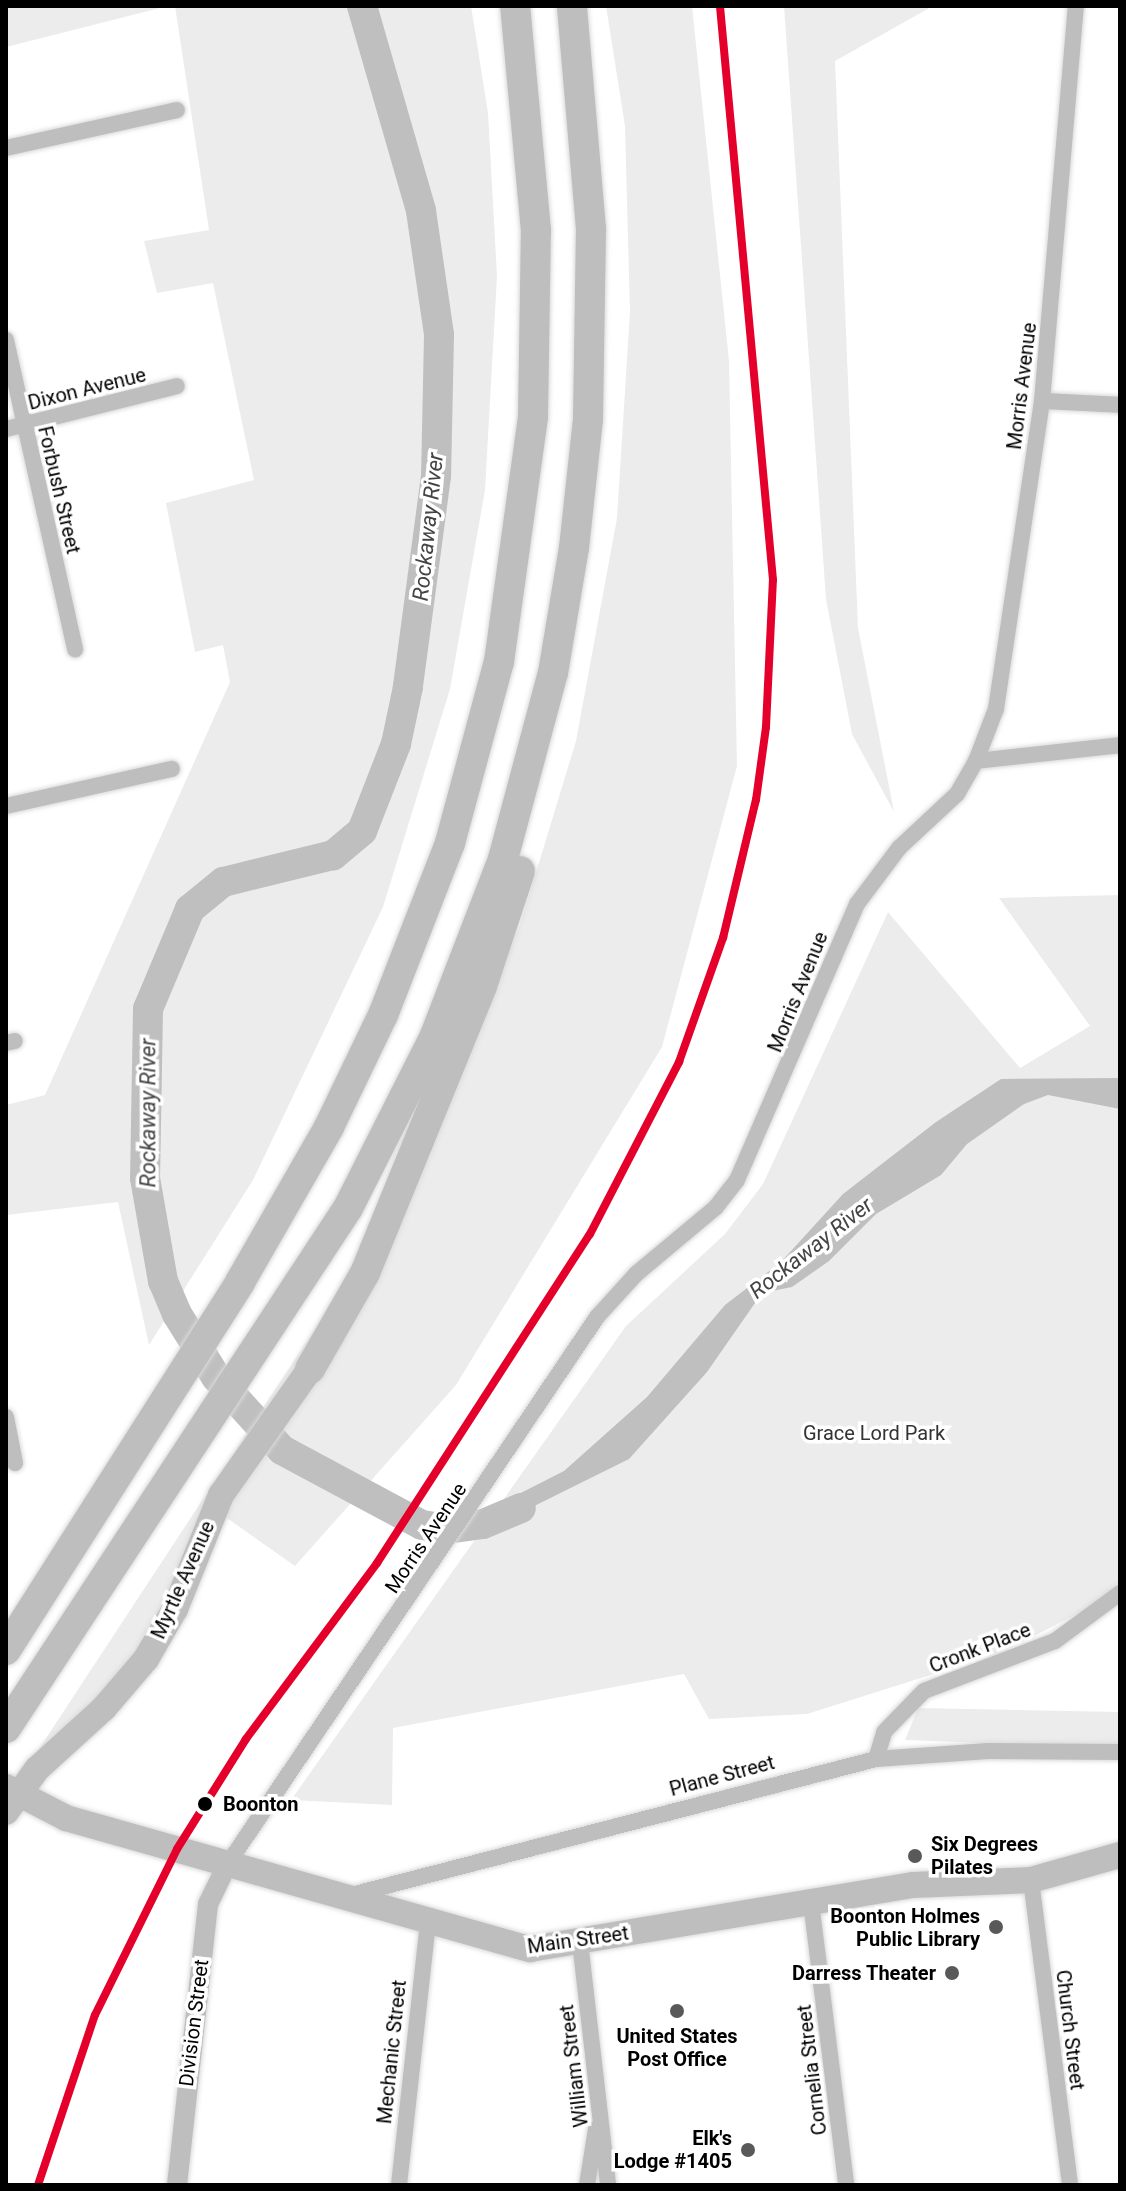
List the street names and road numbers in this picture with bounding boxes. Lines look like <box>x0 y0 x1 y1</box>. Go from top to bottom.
street label: Morris Avenue <box>1002 321 1042 451</box>
street label: Dixon Avenue <box>26 363 148 415</box>
street label: Forbush Street <box>33 424 85 556</box>
street label: Morris Avenue <box>763 928 833 1056</box>
street label: Morris Avenue <box>380 1478 472 1598</box>
street label: Myrtle Avenue <box>146 1517 220 1643</box>
street label: Cronk Place <box>926 1618 1034 1678</box>
street label: Plane Street <box>667 1750 777 1802</box>
street label: Main Street <box>526 1921 630 1959</box>
street label: Division Street <box>174 1958 214 2088</box>
street label: Church Street <box>1051 1969 1089 2091</box>
street label: Mechanic Street <box>373 1979 411 2125</box>
street label: William Street <box>555 2003 593 2129</box>
street label: Cornelia Street <box>792 2003 832 2137</box>

